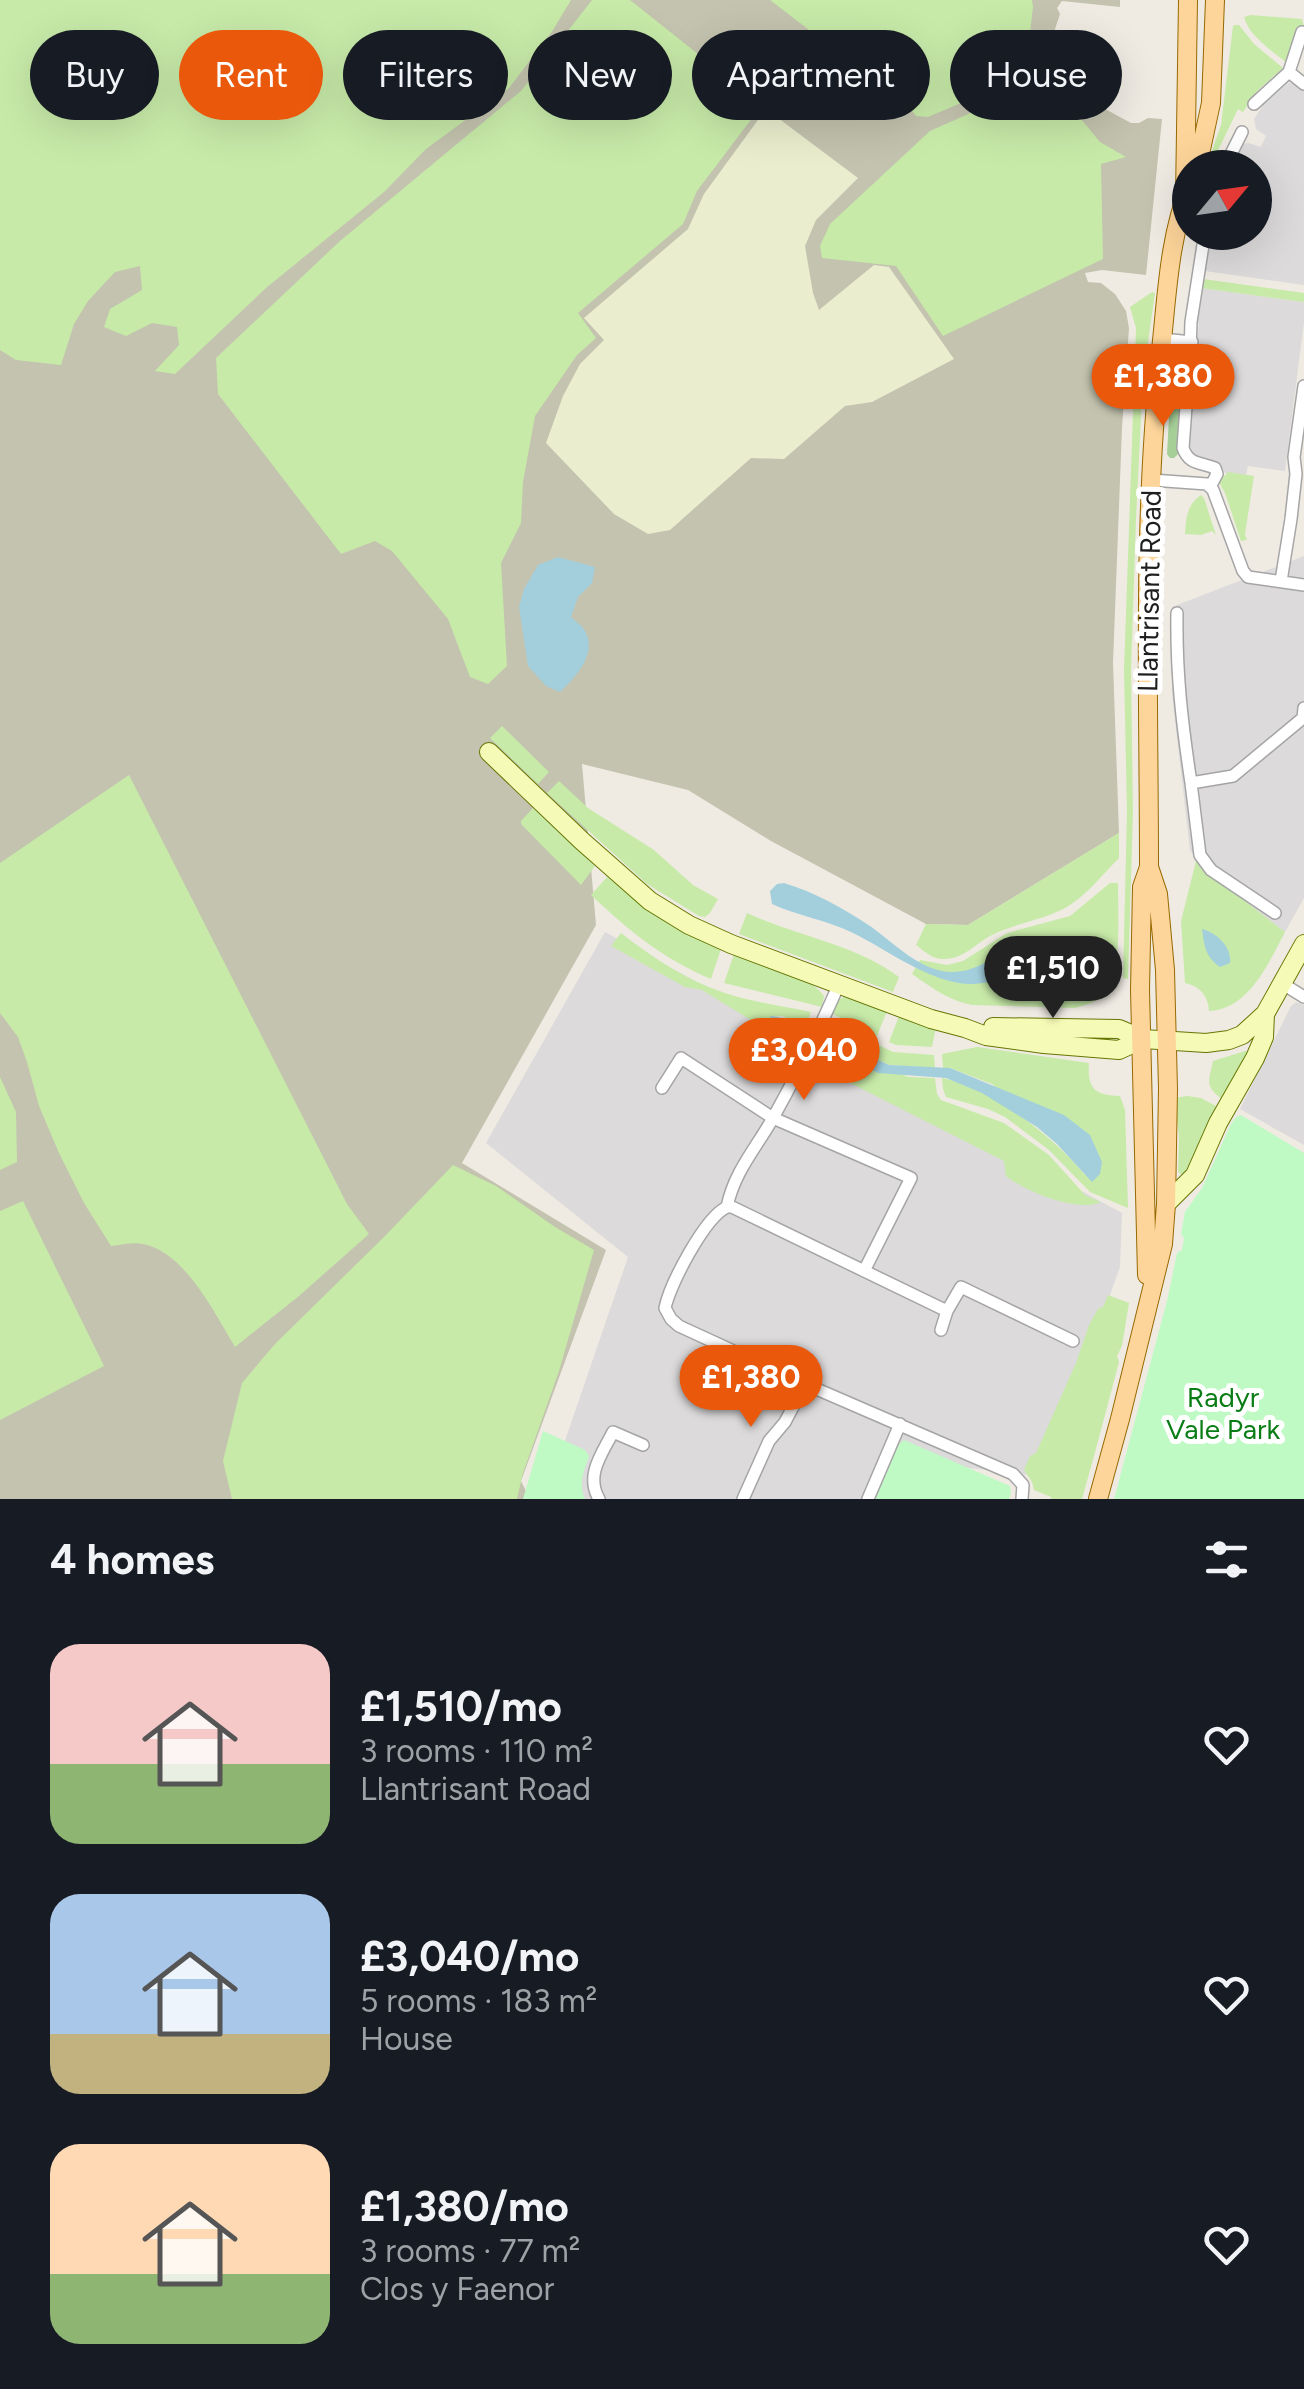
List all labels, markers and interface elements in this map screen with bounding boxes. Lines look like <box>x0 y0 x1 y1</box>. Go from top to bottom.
chip: Buy <box>30 30 159 120</box>
chip: Rent <box>179 30 323 120</box>
chip: Filters <box>343 30 508 120</box>
chip: New <box>528 30 672 120</box>
chip: Apartment <box>692 30 930 120</box>
chip: House <box>950 30 1122 120</box>
north arrow <box>1172 150 1272 250</box>
map controls <box>1172 150 1272 250</box>
pin: £1,380 <box>1082 344 1244 429</box>
text: £1,380 <box>1114 357 1212 395</box>
street label: Llantrisant Road <box>1130 490 1168 692</box>
pin: £1,510 <box>972 936 1134 1021</box>
text: £1,510 <box>1006 949 1100 987</box>
pin: £3,040 <box>723 1018 885 1103</box>
text: £3,040 <box>751 1031 857 1069</box>
pin: £1,380 <box>670 1345 832 1430</box>
text: £1,380 <box>702 1358 800 1396</box>
park label: Radyr Vale Park <box>1166 1380 1281 1446</box>
icon: filters <box>1199 1532 1254 1587</box>
text: 4 homes <box>50 1534 214 1585</box>
text: £1,510/mo <box>360 1681 562 1732</box>
icon: home <box>130 1684 250 1804</box>
icon: heart <box>1199 1717 1254 1772</box>
text: 3 rooms · 110 m² <box>360 1732 593 1770</box>
text: Llantrisant Road <box>360 1770 591 1808</box>
text: £3,040/mo <box>360 1931 579 1982</box>
icon: home <box>130 1934 250 2054</box>
icon: heart <box>1199 1967 1254 2022</box>
text: 5 rooms · 183 m² <box>360 1982 597 2020</box>
text: House <box>360 2020 453 2058</box>
text: £1,380/mo <box>360 2181 569 2232</box>
icon: home <box>130 2184 250 2304</box>
icon: heart <box>1199 2217 1254 2272</box>
text: 3 rooms · 77 m² <box>360 2232 580 2270</box>
text: Clos y Faenor <box>360 2270 554 2308</box>

